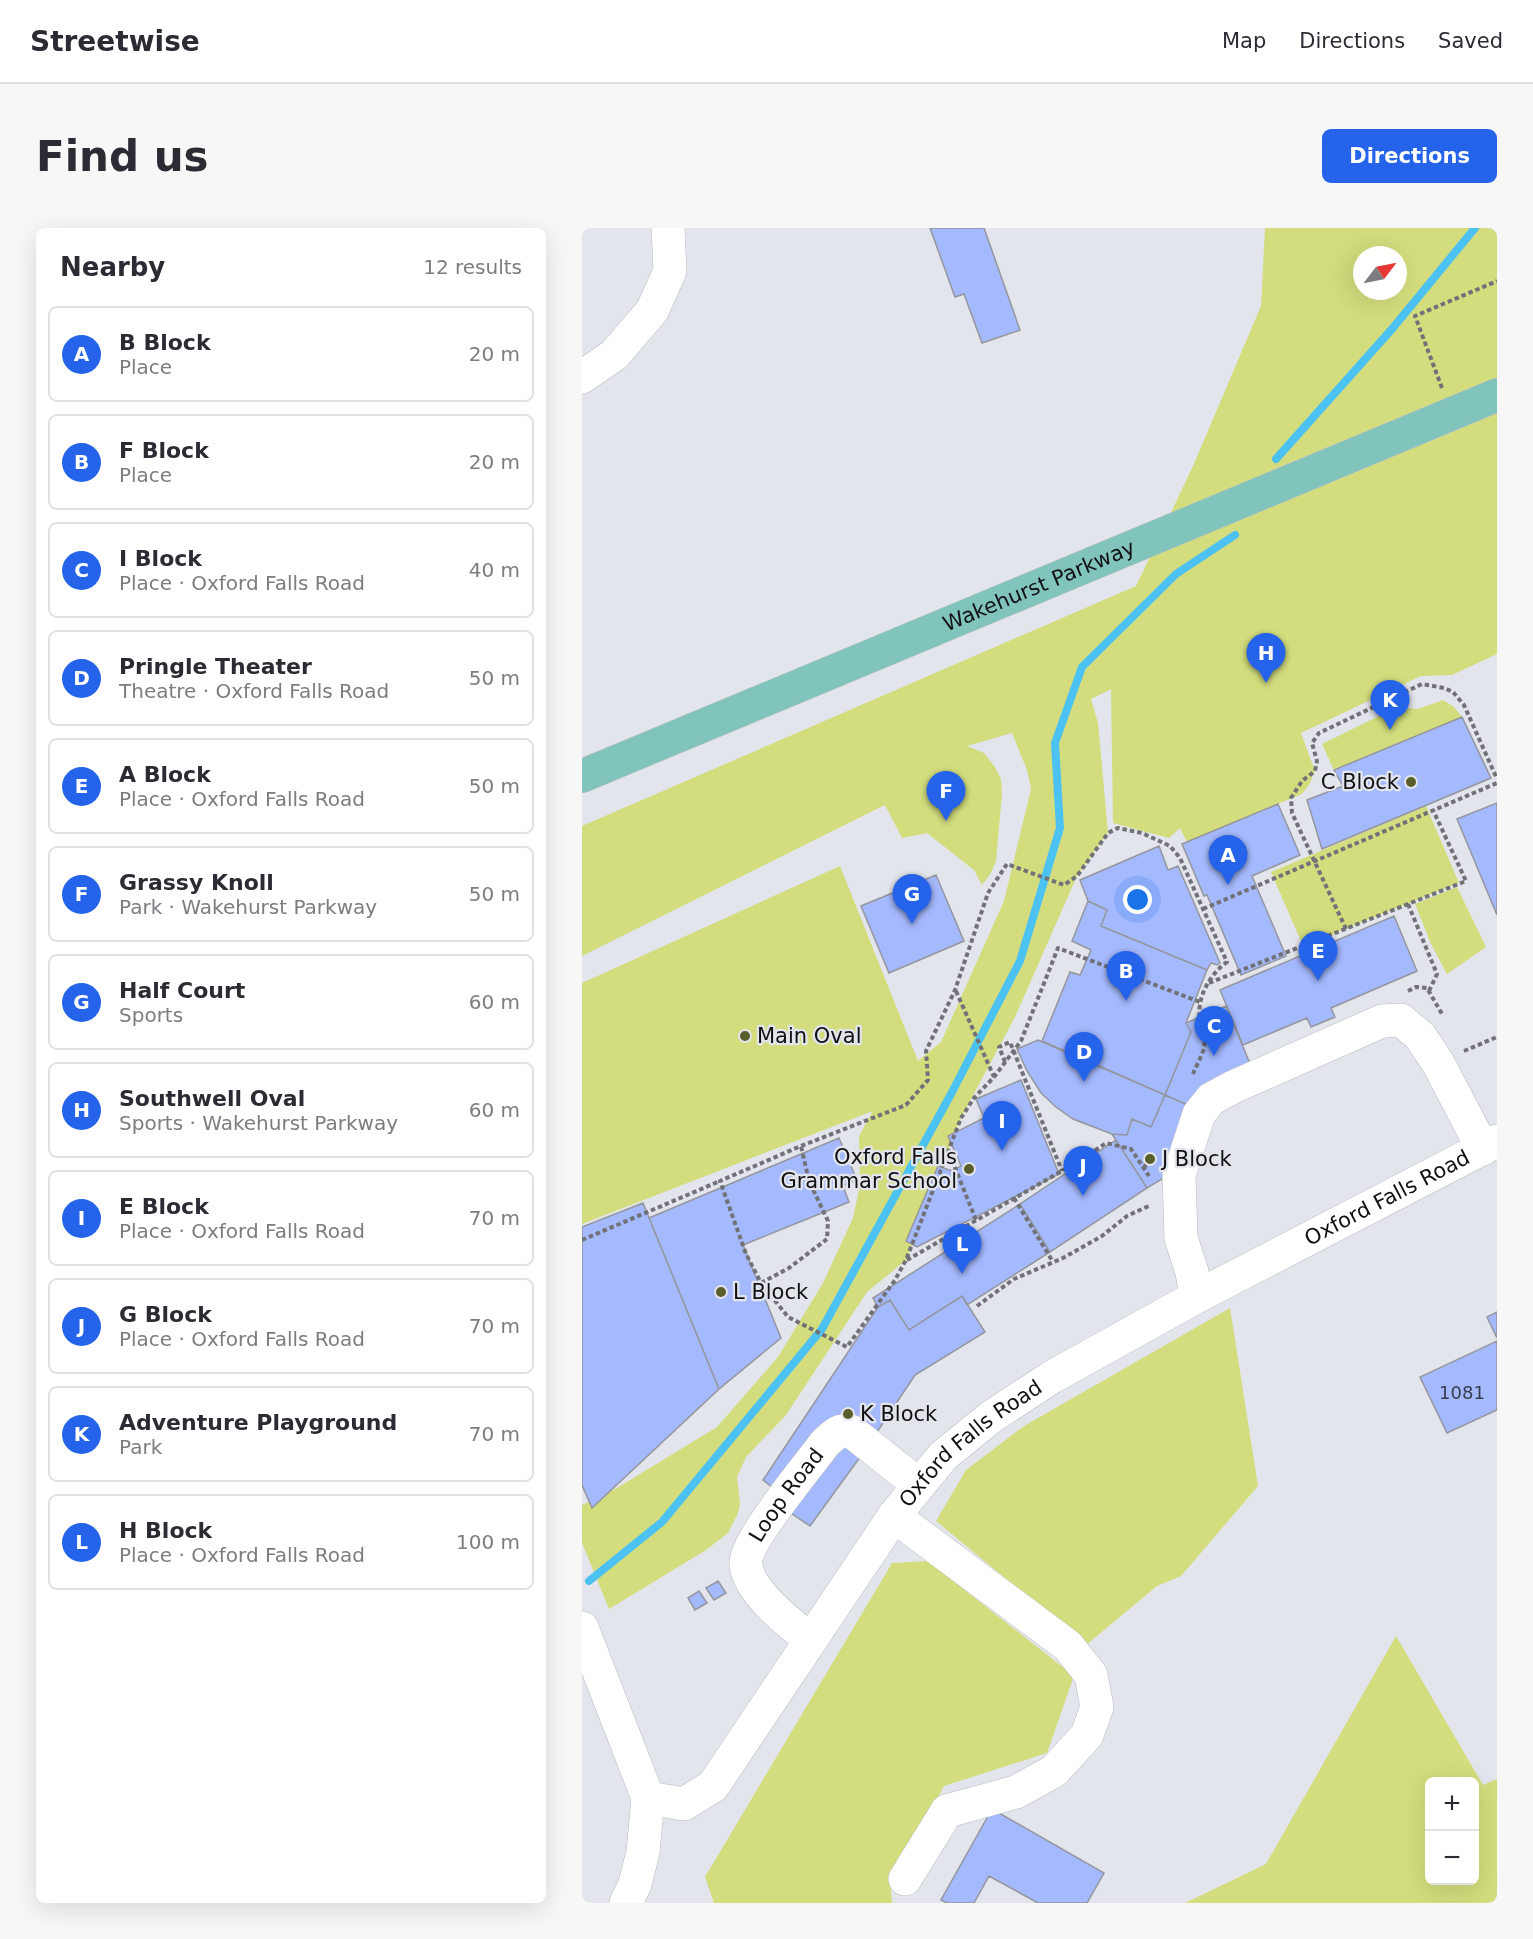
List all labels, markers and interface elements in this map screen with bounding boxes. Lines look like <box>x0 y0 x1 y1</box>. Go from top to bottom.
text: Streetwise <box>30 25 200 58</box>
text: Map <box>1222 29 1266 53</box>
text: Directions <box>1299 29 1405 53</box>
text: Saved <box>1438 29 1503 53</box>
button: Directions <box>1322 129 1497 183</box>
text: Find us <box>36 132 209 181</box>
north arrow <box>1353 246 1407 300</box>
text: Nearby <box>60 252 165 282</box>
text: 12 results <box>423 255 522 279</box>
text: B Block <box>119 330 211 355</box>
text: A <box>74 342 89 366</box>
text: 20 m <box>469 342 520 366</box>
text: Place <box>119 355 172 379</box>
text: F Block <box>119 438 209 463</box>
text: B <box>74 450 89 474</box>
text: 20 m <box>469 450 520 474</box>
text: Place <box>119 463 172 487</box>
street label: Wakehurst Parkway <box>939 535 1139 636</box>
text: I Block <box>119 546 202 571</box>
text: C <box>74 558 89 582</box>
text: 40 m <box>469 558 520 582</box>
text: Place · Oxford Falls Road <box>119 571 365 595</box>
pin: H <box>1246 634 1286 683</box>
text: Pringle Theater <box>119 654 312 679</box>
text: D <box>73 666 90 690</box>
text: 50 m <box>469 666 520 690</box>
text: Theatre · Oxford Falls Road <box>119 679 389 703</box>
pin: K <box>1370 680 1410 730</box>
text: A Block <box>119 762 211 787</box>
place label: C Block <box>1321 770 1400 794</box>
pin: F <box>926 772 966 821</box>
text: E <box>75 774 88 798</box>
text: 50 m <box>469 774 520 798</box>
marker: C Block <box>1404 775 1418 789</box>
text: Place · Oxford Falls Road <box>119 787 365 811</box>
pin: A <box>1208 836 1248 885</box>
text: Grassy Knoll <box>119 870 274 895</box>
pin: G <box>892 874 932 924</box>
text: F <box>75 882 88 906</box>
text: 50 m <box>469 882 520 906</box>
your location <box>1123 885 1152 914</box>
text: Park · Wakehurst Parkway <box>119 895 377 919</box>
pin: E <box>1298 932 1338 981</box>
pin: B <box>1106 952 1146 1001</box>
text: Half Court <box>119 978 245 1003</box>
text: G <box>73 990 90 1014</box>
text: 60 m <box>469 990 520 1014</box>
text: Sports <box>119 1003 183 1027</box>
pin: C <box>1194 1006 1234 1056</box>
place label: Main Oval <box>757 1024 861 1048</box>
marker: Main Oval <box>738 1029 752 1043</box>
pin: D <box>1064 1032 1104 1082</box>
text: Southwell Oval <box>119 1086 305 1111</box>
text: H <box>73 1098 90 1122</box>
text: 60 m <box>469 1098 520 1122</box>
pin: I <box>982 1102 1022 1151</box>
text: Sports · Wakehurst Parkway <box>119 1111 398 1135</box>
place label: Oxford Falls Grammar School <box>780 1145 957 1193</box>
street label: Oxford Falls Road <box>1301 1145 1474 1251</box>
pin: J <box>1064 1146 1102 1196</box>
place label: J Block <box>1160 1147 1233 1171</box>
marker: J Block <box>1143 1152 1157 1166</box>
marker: Oxford Falls Grammar School <box>962 1162 976 1176</box>
text: E Block <box>119 1194 209 1219</box>
text: I <box>78 1206 85 1230</box>
text: 70 m <box>469 1206 520 1230</box>
text: Place · Oxford Falls Road <box>119 1219 365 1243</box>
pin: L <box>942 1224 982 1274</box>
place label: L Block <box>733 1280 809 1304</box>
marker: L Block <box>714 1285 728 1299</box>
text: G Block <box>119 1302 212 1327</box>
text: J <box>78 1314 85 1338</box>
text: 70 m <box>469 1314 520 1338</box>
text: Place · Oxford Falls Road <box>119 1327 365 1351</box>
street label: Oxford Falls Road <box>894 1375 1046 1512</box>
house number: 1081 <box>1439 1382 1485 1403</box>
place label: K Block <box>860 1402 938 1426</box>
marker: K Block <box>841 1407 855 1421</box>
text: Adventure Playground <box>119 1410 397 1435</box>
text: K <box>74 1422 89 1446</box>
text: 70 m <box>469 1422 520 1446</box>
text: Park <box>119 1435 162 1459</box>
street label: Loop Road <box>744 1444 829 1546</box>
text: H Block <box>119 1518 212 1543</box>
text: L <box>75 1530 88 1554</box>
text: 100 m <box>456 1530 520 1554</box>
text: Place · Oxford Falls Road <box>119 1543 365 1567</box>
map controls <box>1425 1777 1479 1885</box>
button: + <box>1425 1777 1479 1831</box>
button: − <box>1425 1831 1479 1885</box>

